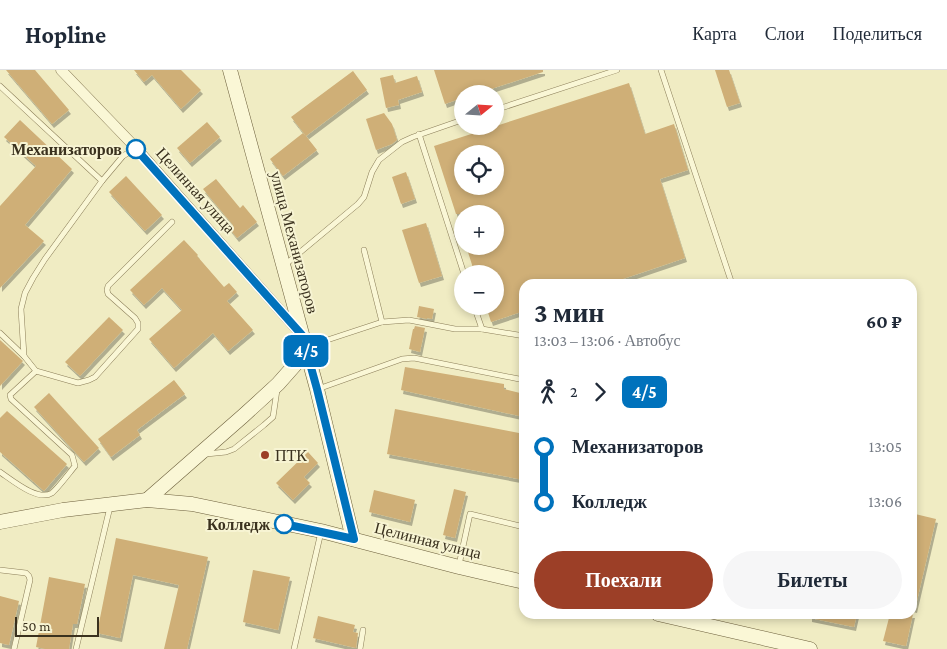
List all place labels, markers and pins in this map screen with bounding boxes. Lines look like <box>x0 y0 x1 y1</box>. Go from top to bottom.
marker: Механизаторов <box>126 139 146 159</box>
place label: Механизаторов <box>11 141 122 159</box>
place label: ПТК <box>275 447 307 464</box>
marker: ПТК <box>259 449 271 461</box>
marker: Колледж <box>274 514 294 534</box>
place label: Колледж <box>207 516 270 533</box>

